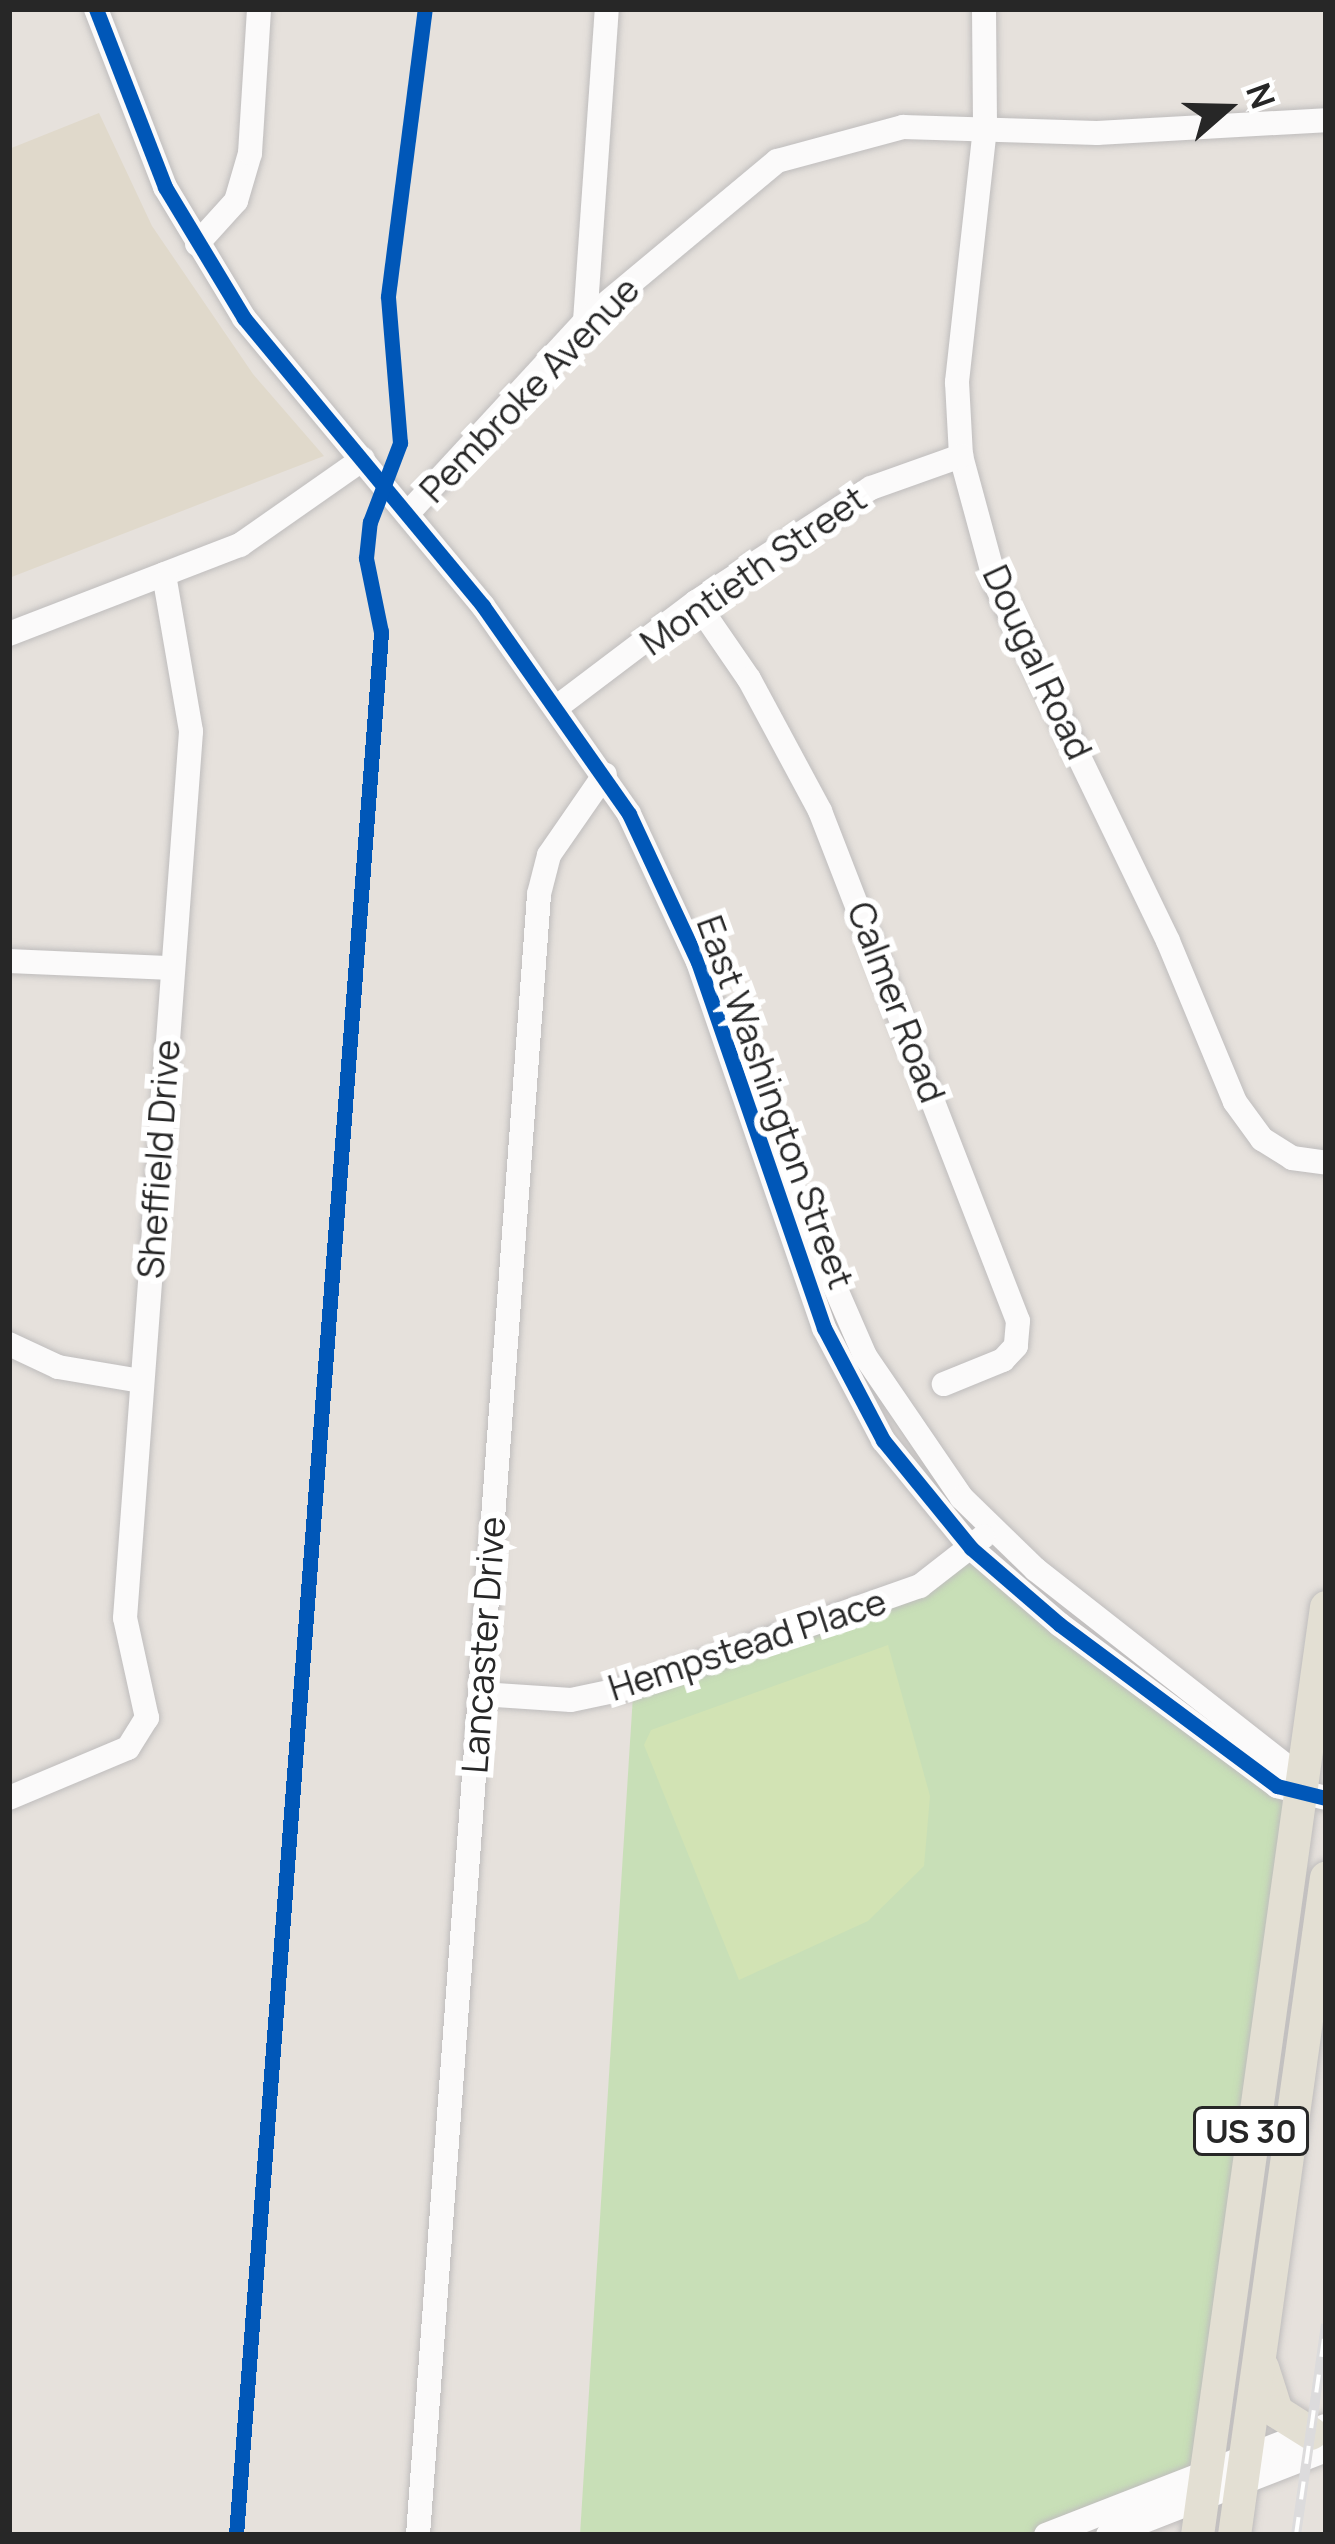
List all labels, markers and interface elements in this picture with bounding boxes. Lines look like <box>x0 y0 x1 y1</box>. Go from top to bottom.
north arrow <box>1167 48 1287 168</box>
text: N <box>1236 77 1286 114</box>
street label: Pembroke Avenue <box>410 267 648 511</box>
street label: Montieth Street <box>632 476 874 664</box>
street label: Dougal Road <box>974 558 1102 766</box>
street label: Calmer Road <box>839 896 955 1108</box>
street label: East Washington Street <box>688 910 864 1294</box>
street label: Sheffield Drive <box>128 1038 188 1280</box>
street label: Lancaster Drive <box>452 1515 514 1775</box>
street label: Hempstead Place <box>603 1579 891 1709</box>
road number: US 30 <box>1191 2104 1311 2158</box>

